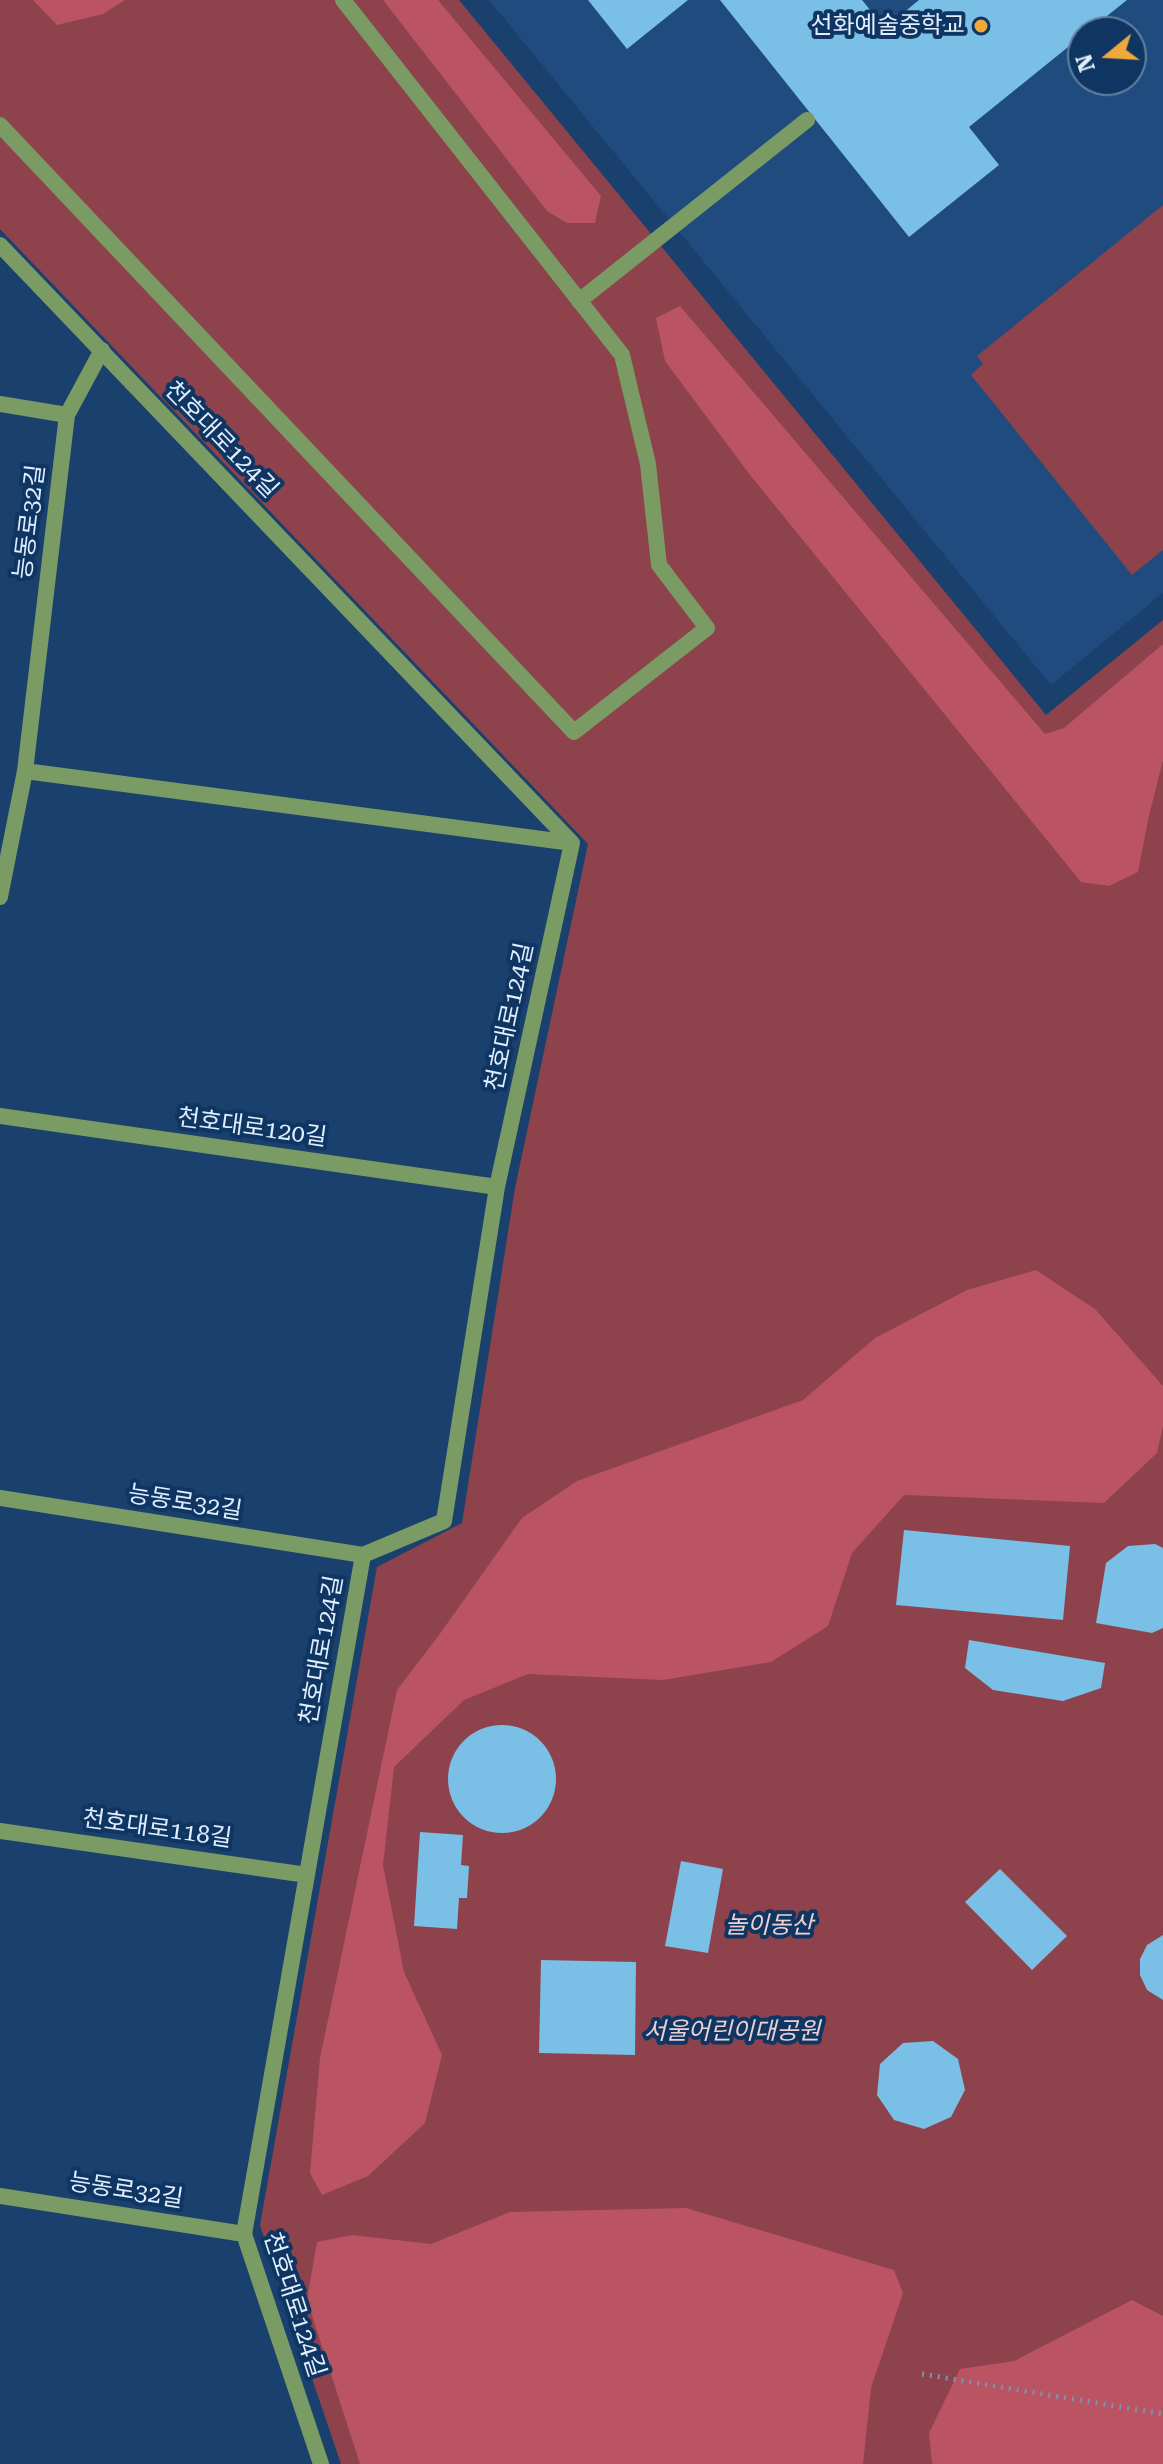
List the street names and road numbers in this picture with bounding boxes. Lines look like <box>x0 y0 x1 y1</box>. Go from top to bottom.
street label: 천호대로124길 <box>158 376 284 504</box>
street label: 능동로32길 <box>9 463 51 581</box>
street label: 천호대로124길 <box>480 940 540 1094</box>
street label: 천호대로120길 <box>175 1103 329 1153</box>
street label: 능동로32길 <box>126 1480 244 1526</box>
street label: 천호대로124길 <box>295 1573 349 1727</box>
street label: 천호대로118길 <box>80 1804 234 1854</box>
street label: 능동로32길 <box>67 2168 185 2214</box>
street label: 천호대로124길 <box>257 2229 331 2381</box>

